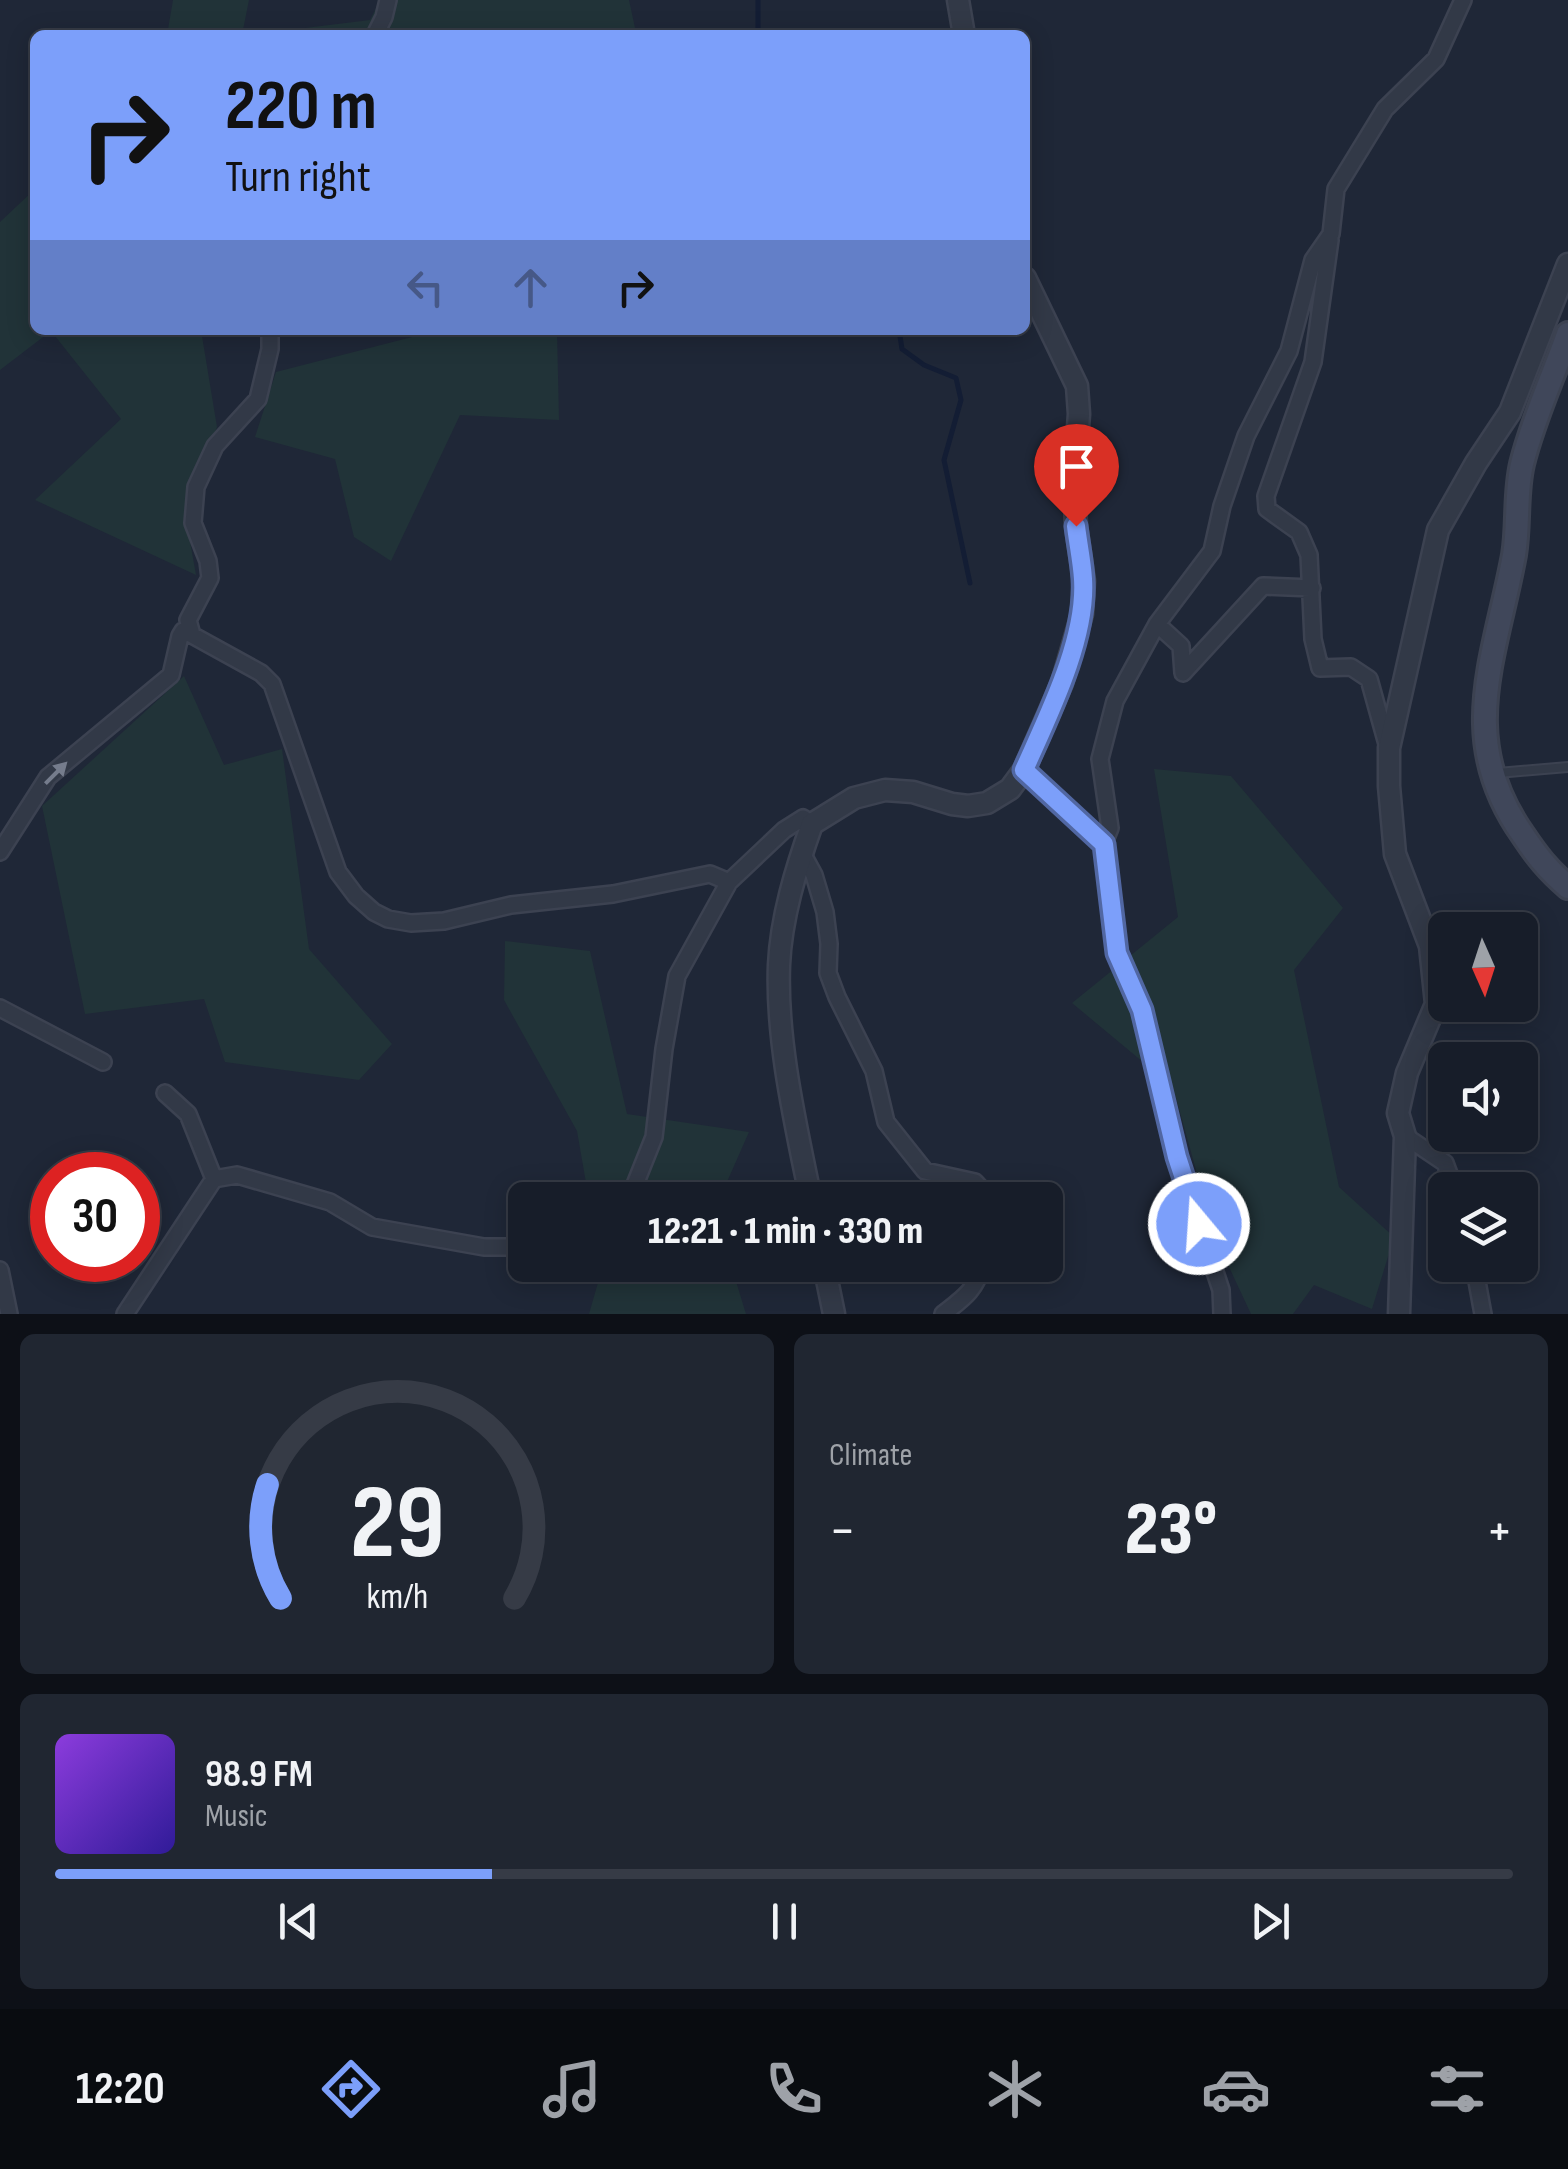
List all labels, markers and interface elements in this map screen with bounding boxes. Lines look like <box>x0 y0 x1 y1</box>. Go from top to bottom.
text: 220 m <box>225 65 377 149</box>
icon: right <box>60 70 190 200</box>
text: Turn right <box>225 150 371 205</box>
icon: left <box>398 260 453 315</box>
icon: ahead <box>503 260 558 315</box>
icon: right <box>608 260 663 315</box>
pin <box>1034 424 1119 527</box>
icon: arrive <box>1049 439 1104 494</box>
one-way arrow <box>43 761 67 785</box>
north arrow <box>1428 912 1538 1022</box>
map controls <box>1428 912 1538 1282</box>
button: sound <box>1428 1042 1538 1152</box>
speed limit sign: 30 <box>30 1152 160 1282</box>
position arrow <box>1147 1172 1251 1276</box>
button: layers <box>1428 1172 1538 1282</box>
text: 12:21 · 1 min · 330 m <box>648 1209 923 1254</box>
text: Climate <box>829 1436 912 1475</box>
text: 29 <box>350 1462 444 1587</box>
text: 23° <box>1125 1485 1217 1576</box>
text: − <box>829 1498 856 1565</box>
text: + <box>1486 1498 1513 1565</box>
text: km/h <box>366 1576 428 1619</box>
text: 98.9 FM <box>205 1752 313 1797</box>
text: Music <box>205 1797 268 1836</box>
icon: previous <box>271 1894 326 1949</box>
icon: pause <box>757 1894 812 1949</box>
icon: next <box>1243 1894 1298 1949</box>
icon: directions <box>316 2054 386 2124</box>
icon: music <box>537 2054 607 2124</box>
icon: phone <box>759 2054 829 2124</box>
icon: climate <box>980 2054 1050 2124</box>
icon: car <box>1201 2054 1271 2124</box>
icon: filters <box>1422 2054 1492 2124</box>
text: 12:20 <box>76 2062 165 2117</box>

